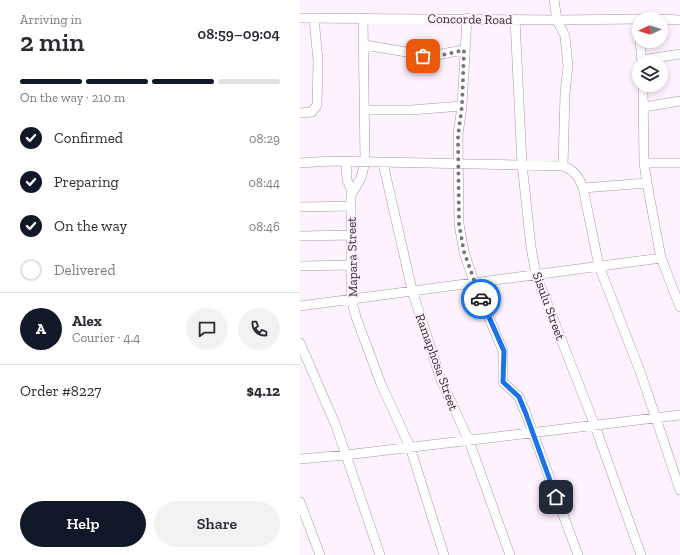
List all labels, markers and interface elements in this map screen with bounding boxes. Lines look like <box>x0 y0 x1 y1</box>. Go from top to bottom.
street label: Concorde Road <box>427 11 513 27</box>
text: Arriving in <box>20 12 82 27</box>
north arrow <box>632 12 668 48</box>
map controls <box>632 12 668 92</box>
text: 08:59–09:04 <box>198 25 280 43</box>
text: 2 min <box>20 26 84 58</box>
pin <box>406 39 440 73</box>
icon: bag <box>412 45 434 67</box>
button: layers <box>632 56 668 92</box>
text: On the way · 210 m <box>20 90 125 105</box>
icon: check <box>20 127 42 149</box>
text: Confirmed <box>54 129 123 147</box>
text: 08:29 <box>249 131 280 146</box>
icon: check <box>20 171 42 193</box>
text: Preparing <box>54 173 119 191</box>
text: 08:44 <box>249 175 280 190</box>
icon: check <box>20 215 42 237</box>
text: On the way <box>54 217 127 235</box>
street label: Mapara Street <box>344 217 360 297</box>
text: 08:46 <box>249 219 280 234</box>
text: Delivered <box>54 261 116 279</box>
street label: Sisulu Street <box>530 270 568 342</box>
courier <box>461 279 501 319</box>
icon: car <box>470 288 492 310</box>
button: chat <box>186 308 228 350</box>
button: phone <box>238 308 280 350</box>
street label: Ramaphosa Street <box>412 311 462 413</box>
text: Alex <box>72 312 102 330</box>
text: A <box>36 320 46 338</box>
text: Courier · 4.4 <box>72 330 140 345</box>
text: Order #8227 <box>20 382 101 400</box>
text: $4.12 <box>247 382 280 400</box>
pin <box>539 480 573 514</box>
icon: home <box>545 486 567 508</box>
button: Help <box>20 501 146 547</box>
button: Share <box>154 501 280 547</box>

